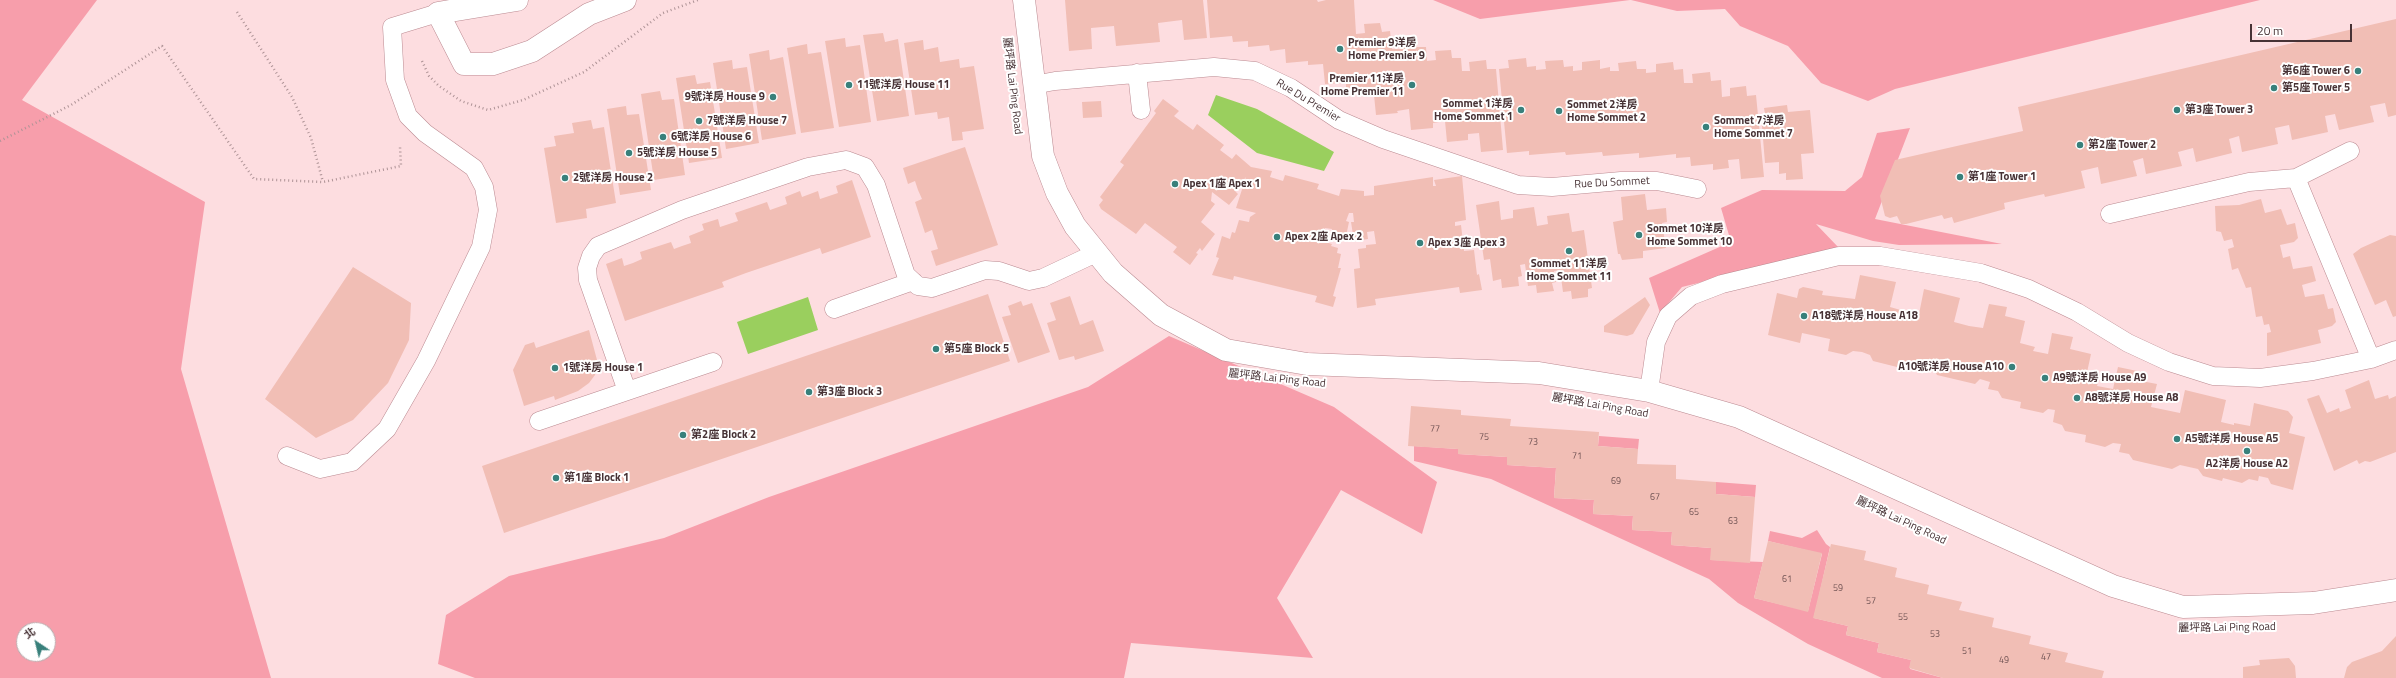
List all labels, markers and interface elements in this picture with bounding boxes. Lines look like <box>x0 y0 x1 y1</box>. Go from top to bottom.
scale bar <box>2252 16 2354 42</box>
text: 20 m <box>2257 21 2283 40</box>
place label: Premier 9洋房 Home Premier 9 <box>1348 36 1425 62</box>
street label: 麗坪路 Lai Ping Road <box>999 37 1025 135</box>
marker: Premier 9洋房 Home Premier 9 <box>1335 44 1345 54</box>
place label: 第6座 Tower 6 <box>2282 64 2350 78</box>
marker: 第6座 Tower 6 <box>2353 66 2363 76</box>
place label: Premier 11洋房 Home Premier 11 <box>1321 72 1404 98</box>
street label: Rue Du Premier <box>1273 77 1343 125</box>
place label: 11號洋房 House 11 <box>857 78 950 92</box>
marker: 11號洋房 House 11 <box>844 80 854 90</box>
marker: Premier 11洋房 Home Premier 11 <box>1407 80 1417 90</box>
place label: 第5座 Tower 5 <box>2282 81 2350 95</box>
marker: 第5座 Tower 5 <box>2269 83 2279 93</box>
place label: 9號洋房 House 9 <box>685 90 765 104</box>
marker: 9號洋房 House 9 <box>768 92 778 102</box>
place label: Sommet 1洋房 Home Sommet 1 <box>1434 97 1513 123</box>
place label: Sommet 2洋房 Home Sommet 2 <box>1567 98 1646 124</box>
place label: 第3座 Tower 3 <box>2185 103 2253 117</box>
marker: Sommet 1洋房 Home Sommet 1 <box>1516 105 1526 115</box>
marker: 第3座 Tower 3 <box>2172 105 2182 115</box>
marker: Sommet 2洋房 Home Sommet 2 <box>1554 106 1564 116</box>
place label: 7號洋房 House 7 <box>707 114 787 128</box>
place label: Sommet 7洋房 Home Sommet 7 <box>1714 114 1793 140</box>
marker: 7號洋房 House 7 <box>694 116 704 126</box>
marker: Sommet 7洋房 Home Sommet 7 <box>1701 122 1711 132</box>
place label: 6號洋房 House 6 <box>671 130 751 144</box>
marker: 6號洋房 House 6 <box>658 132 668 142</box>
place label: 第2座 Tower 2 <box>2088 138 2156 152</box>
marker: 第2座 Tower 2 <box>2075 140 2085 150</box>
place label: 5號洋房 House 5 <box>637 146 717 160</box>
marker: 5號洋房 House 5 <box>624 148 634 158</box>
place label: 第1座 Tower 1 <box>1968 170 2036 184</box>
place label: 2號洋房 House 2 <box>573 171 653 185</box>
marker: 第1座 Tower 1 <box>1955 172 1965 182</box>
marker: 2號洋房 House 2 <box>560 173 570 183</box>
street label: Rue Du Sommet <box>1574 174 1650 192</box>
place label: Apex 1座 Apex 1 <box>1183 177 1260 191</box>
marker: Apex 1座 Apex 1 <box>1170 179 1180 189</box>
place label: Sommet 10洋房 Home Sommet 10 <box>1647 222 1732 248</box>
place label: Apex 2座 Apex 2 <box>1285 230 1362 244</box>
marker: Sommet 10洋房 Home Sommet 10 <box>1634 230 1644 240</box>
marker: Apex 2座 Apex 2 <box>1272 232 1282 242</box>
place label: Apex 3座 Apex 3 <box>1428 236 1505 250</box>
marker: Apex 3座 Apex 3 <box>1415 238 1425 248</box>
marker: Sommet 11洋房 Home Sommet 11 <box>1564 246 1574 256</box>
place label: Sommet 11洋房 Home Sommet 11 <box>1526 257 1612 283</box>
place label: A18號洋房 House A18 <box>1812 309 1918 323</box>
marker: A18號洋房 House A18 <box>1799 311 1809 321</box>
place label: 第5座 Block 5 <box>944 342 1009 356</box>
marker: 第5座 Block 5 <box>931 344 941 354</box>
place label: A10號洋房 House A10 <box>1898 360 2004 374</box>
place label: 1號洋房 House 1 <box>563 361 643 375</box>
marker: A10號洋房 House A10 <box>2007 362 2017 372</box>
marker: 1號洋房 House 1 <box>550 363 560 373</box>
street label: 麗坪路 Lai Ping Road <box>1228 367 1326 391</box>
place label: A9號洋房 House A9 <box>2053 371 2147 385</box>
marker: A9號洋房 House A9 <box>2040 373 2050 383</box>
place label: 第3座 Block 3 <box>817 385 882 399</box>
marker: 第3座 Block 3 <box>804 387 814 397</box>
street label: 麗坪路 Lai Ping Road <box>1551 391 1649 421</box>
place label: A8號洋房 House A8 <box>2085 391 2179 405</box>
marker: A8號洋房 House A8 <box>2072 393 2082 403</box>
house number: 77 <box>1430 425 1440 435</box>
place label: 第2座 Block 2 <box>691 428 756 442</box>
marker: 第2座 Block 2 <box>678 430 688 440</box>
place label: A5號洋房 House A5 <box>2185 432 2279 446</box>
house number: 75 <box>1479 433 1489 443</box>
marker: A5號洋房 House A5 <box>2172 434 2182 444</box>
house number: 73 <box>1528 438 1538 448</box>
marker: A2洋房 House A2 <box>2242 446 2252 456</box>
house number: 71 <box>1572 452 1582 462</box>
place label: A2洋房 House A2 <box>2206 457 2288 471</box>
place label: 第1座 Block 1 <box>564 471 629 485</box>
marker: 第1座 Block 1 <box>551 473 561 483</box>
house number: 69 <box>1611 477 1621 487</box>
house number: 67 <box>1650 493 1660 503</box>
street label: 麗坪路 Lai Ping Road <box>1854 494 1948 548</box>
house number: 65 <box>1689 508 1699 518</box>
house number: 63 <box>1728 517 1738 527</box>
house number: 61 <box>1782 575 1792 585</box>
house number: 59 <box>1833 584 1843 594</box>
house number: 57 <box>1866 597 1876 607</box>
house number: 55 <box>1898 613 1908 623</box>
street label: 麗坪路 Lai Ping Road <box>2178 621 2276 635</box>
north arrow <box>16 622 56 662</box>
text: 北 <box>21 623 39 643</box>
house number: 53 <box>1930 630 1940 640</box>
house number: 51 <box>1962 647 1972 657</box>
house number: 47 <box>2041 653 2051 663</box>
house number: 49 <box>1999 656 2009 666</box>

